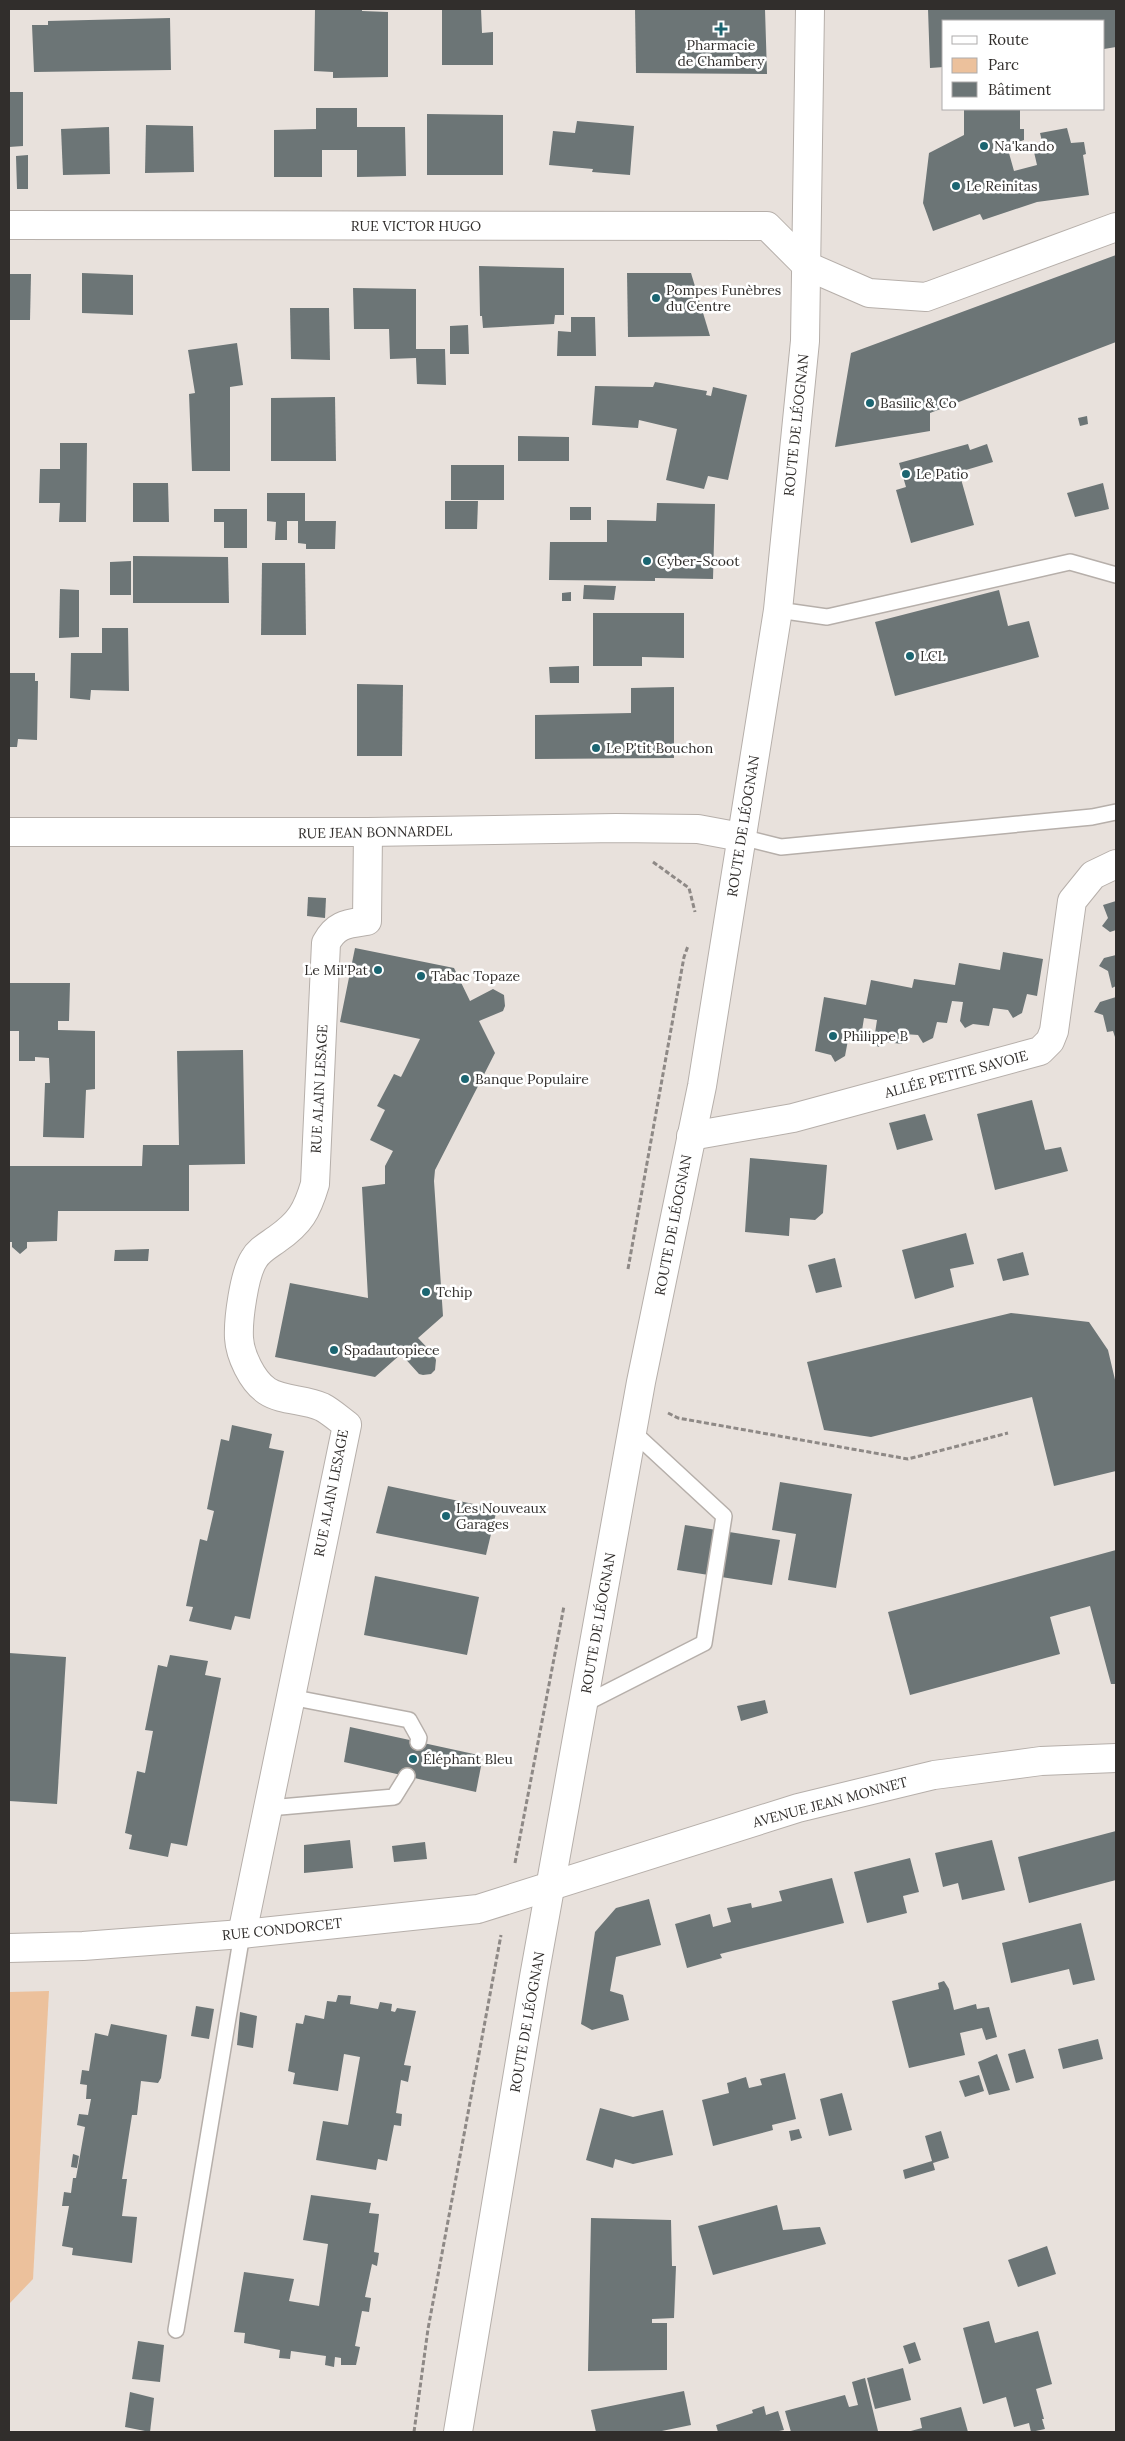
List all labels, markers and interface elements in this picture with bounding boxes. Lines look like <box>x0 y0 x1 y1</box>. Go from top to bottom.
legend <box>942 20 1105 110</box>
marker: Pharmacie de Chambery <box>715 23 727 35</box>
text: Route <box>988 30 1029 49</box>
place label: Pharmacie de Chambery <box>678 36 765 70</box>
text: Parc <box>988 55 1019 74</box>
text: Bâtiment <box>988 80 1051 99</box>
place label: Na'kando <box>994 137 1054 155</box>
marker: Na'kando <box>978 140 990 152</box>
place label: Le Reinitas <box>966 177 1037 195</box>
marker: Le Reinitas <box>950 180 962 192</box>
street label: RUE VICTOR HUGO <box>351 217 481 235</box>
place label: Pompes Funèbres du Centre <box>666 281 781 315</box>
marker: Pompes Funèbres du Centre <box>650 292 662 304</box>
street label: ROUTE DE LÉOGNAN <box>780 353 812 497</box>
place label: Basilic & Co <box>880 394 957 412</box>
marker: Basilic & Co <box>864 397 876 409</box>
place label: Le Patio <box>916 465 968 483</box>
marker: Le Patio <box>900 468 912 480</box>
place label: Cyber-Scoot <box>657 552 740 570</box>
marker: Cyber-Scoot <box>641 555 653 567</box>
place label: LCL <box>920 647 946 665</box>
marker: LCL <box>904 650 916 662</box>
place label: Le P'tit Bouchon <box>606 739 714 757</box>
marker: Le P'tit Bouchon <box>590 742 602 754</box>
street label: ROUTE DE LÉOGNAN <box>723 754 763 898</box>
street label: RUE JEAN BONNARDEL <box>298 822 452 842</box>
place label: Le Mil'Pat <box>304 961 369 979</box>
marker: Le Mil'Pat <box>372 964 384 976</box>
place label: Tabac Topaze <box>431 967 520 985</box>
marker: Tabac Topaze <box>415 970 427 982</box>
street label: RUE ALAIN LESAGE <box>307 1024 331 1154</box>
place label: Philippe B <box>843 1027 908 1045</box>
marker: Philippe B <box>827 1030 839 1042</box>
street label: ALLÉE PETITE SAVOIE <box>881 1046 1030 1102</box>
place label: Banque Populaire <box>475 1070 589 1088</box>
marker: Banque Populaire <box>459 1073 471 1085</box>
street label: ROUTE DE LÉOGNAN <box>651 1153 696 1297</box>
place label: Tchip <box>436 1283 472 1301</box>
marker: Tchip <box>420 1286 432 1298</box>
place label: Spadautopiece <box>344 1341 440 1359</box>
marker: Spadautopiece <box>328 1344 340 1356</box>
street label: RUE ALAIN LESAGE <box>310 1428 352 1558</box>
place label: Les Nouveaux Garages <box>456 1499 547 1533</box>
marker: Les Nouveaux Garages <box>440 1510 452 1522</box>
street label: ROUTE DE LÉOGNAN <box>577 1551 619 1695</box>
place label: Éléphant Bleu <box>423 1750 513 1768</box>
marker: Éléphant Bleu <box>407 1753 419 1765</box>
street label: AVENUE JEAN MONNET <box>750 1773 909 1832</box>
street label: RUE CONDORCET <box>221 1914 343 1944</box>
street label: ROUTE DE LÉOGNAN <box>506 1950 548 2094</box>

